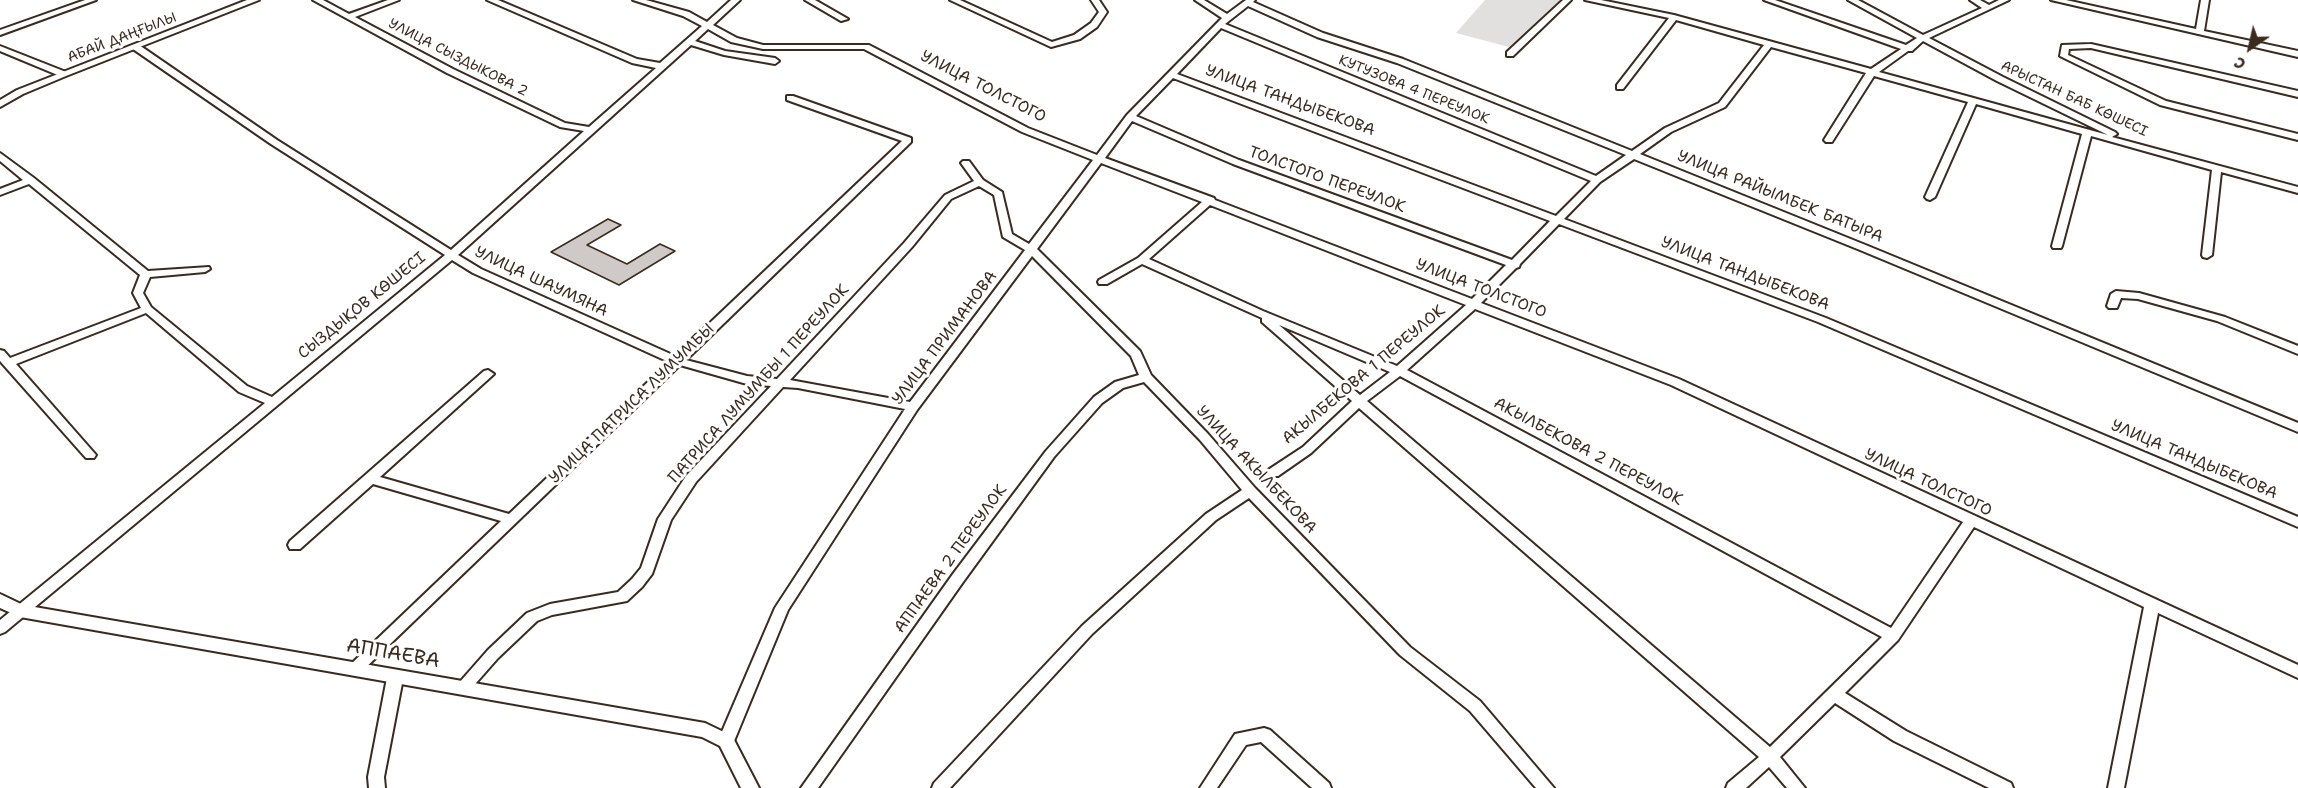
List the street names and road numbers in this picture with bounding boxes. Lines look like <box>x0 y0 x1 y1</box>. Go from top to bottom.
street label: АБАЙ ДАҢҒЫЛЫ <box>65 9 179 67</box>
street label: УЛИЦА СЫЗДЫКОВА 2 <box>385 15 531 101</box>
street label: УЛИЦА ТОЛСТОГО <box>917 47 1049 127</box>
street label: КУТУЗОВА 4 ПЕРЕУЛОК <box>1336 52 1492 128</box>
street label: АРЫСТАН БАБ КӨШЕСІ <box>1998 58 2150 140</box>
street label: УЛИЦА ТАНДЫБЕКОВА <box>1203 61 1377 141</box>
street label: ТОЛСТОГО ПЕРЕУЛОК <box>1246 143 1408 217</box>
street label: УЛИЦА РАЙЫМБЕК БАТЫРА <box>1674 147 1886 247</box>
street label: УЛИЦА ТАНДЫБЕКОВА <box>1658 233 1832 315</box>
street label: УЛИЦА ШАУМЯНА <box>471 243 611 321</box>
street label: СЫЗДЫҚОВ КӨШЕСІ <box>294 249 430 363</box>
street label: УЛИЦА ТОЛСТОГО <box>1413 255 1549 323</box>
street label: УЛИЦА ПРИМАНОВА <box>888 267 1002 409</box>
street label: ПАТРИСА ЛУМУМБЫ 1 ПЕРЕУЛОК <box>665 281 853 487</box>
street label: АКЫЛБЕКОВА 1 ПЕРЕУЛОК <box>1279 301 1449 449</box>
street label: УЛИЦА ПАТРИСА ЛУМУМБЫ <box>546 320 718 488</box>
street label: АКЫЛБЕКОВА 2 ПЕРЕУЛОК <box>1490 394 1686 510</box>
street label: УЛИЦА АКЫЛБЕКОВА <box>1192 402 1320 538</box>
street label: УЛИЦА ТАНДЫБЕКОВА <box>2108 416 2280 504</box>
street label: УЛИЦА ТОЛСТОГО <box>1861 445 1995 521</box>
street label: АППАЕВА 2 ПЕРЕУЛОК <box>891 481 1011 637</box>
street label: АППАЕВА <box>344 634 442 674</box>

